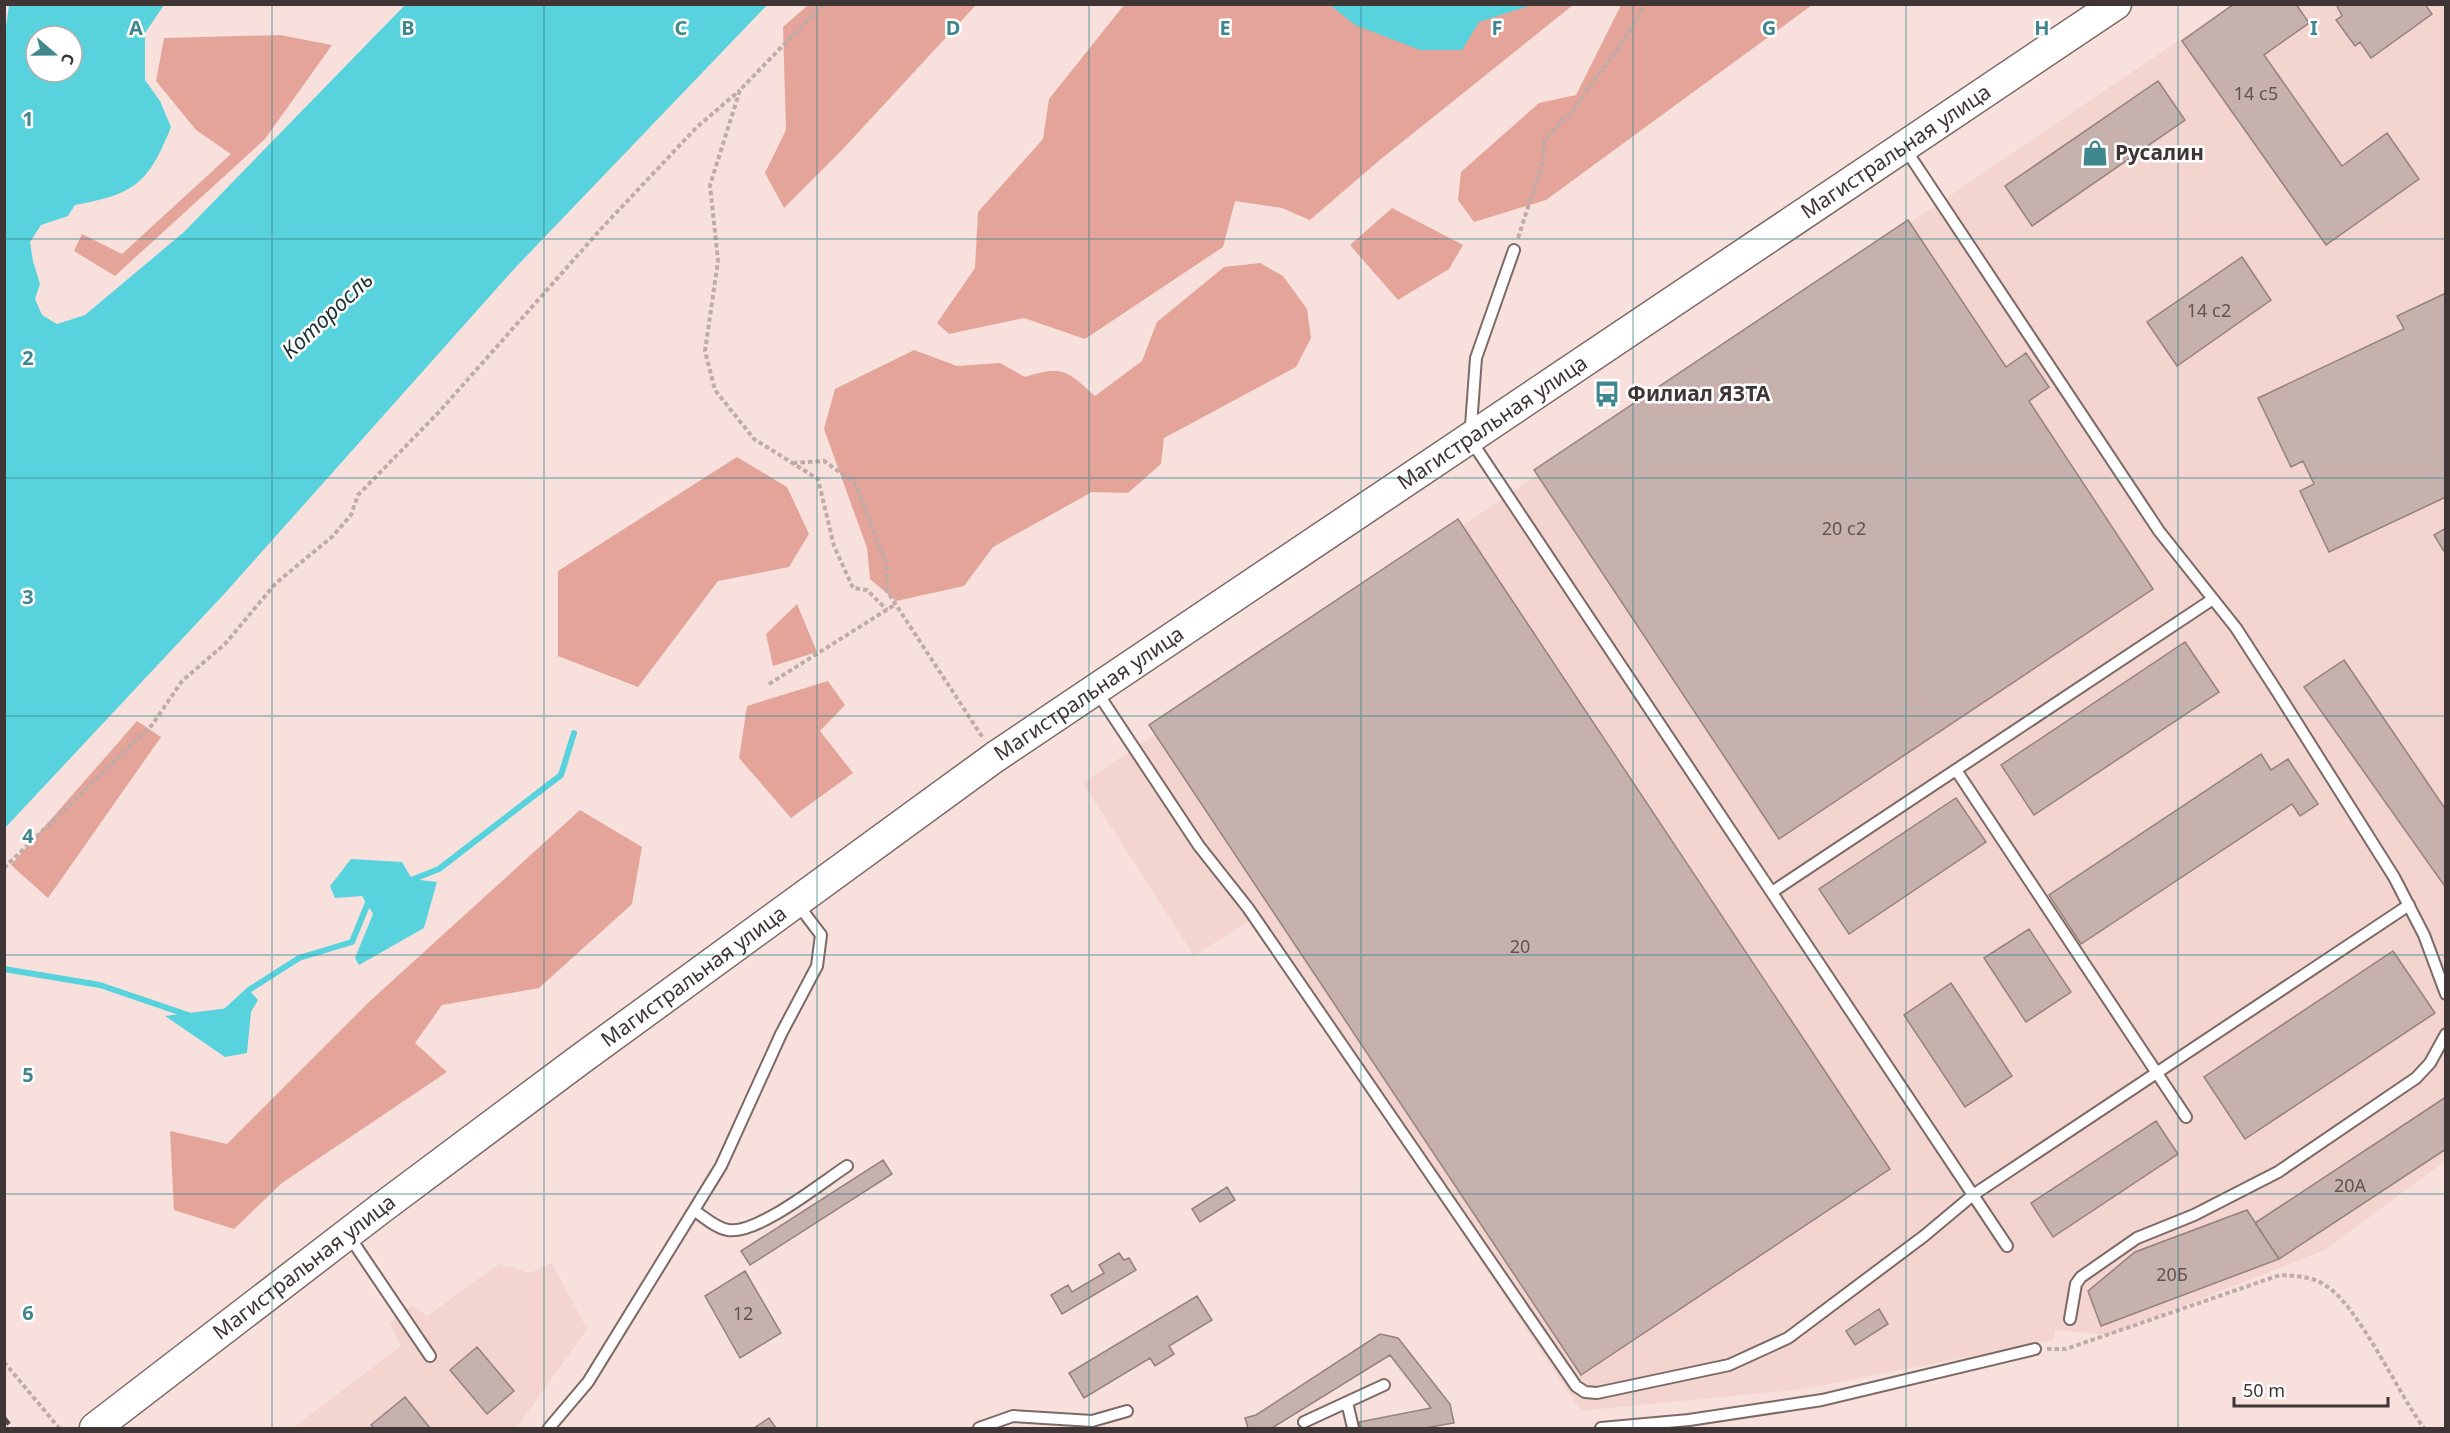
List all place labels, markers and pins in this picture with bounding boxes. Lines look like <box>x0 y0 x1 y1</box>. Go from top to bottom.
shop icon: Русалин <box>2080 138 2110 168</box>
place label: Русалин <box>2115 138 2204 166</box>
bus stop icon: Филиал ЯЗТА <box>1592 379 1622 409</box>
place label: Филиал ЯЗТА <box>1627 379 1771 407</box>

